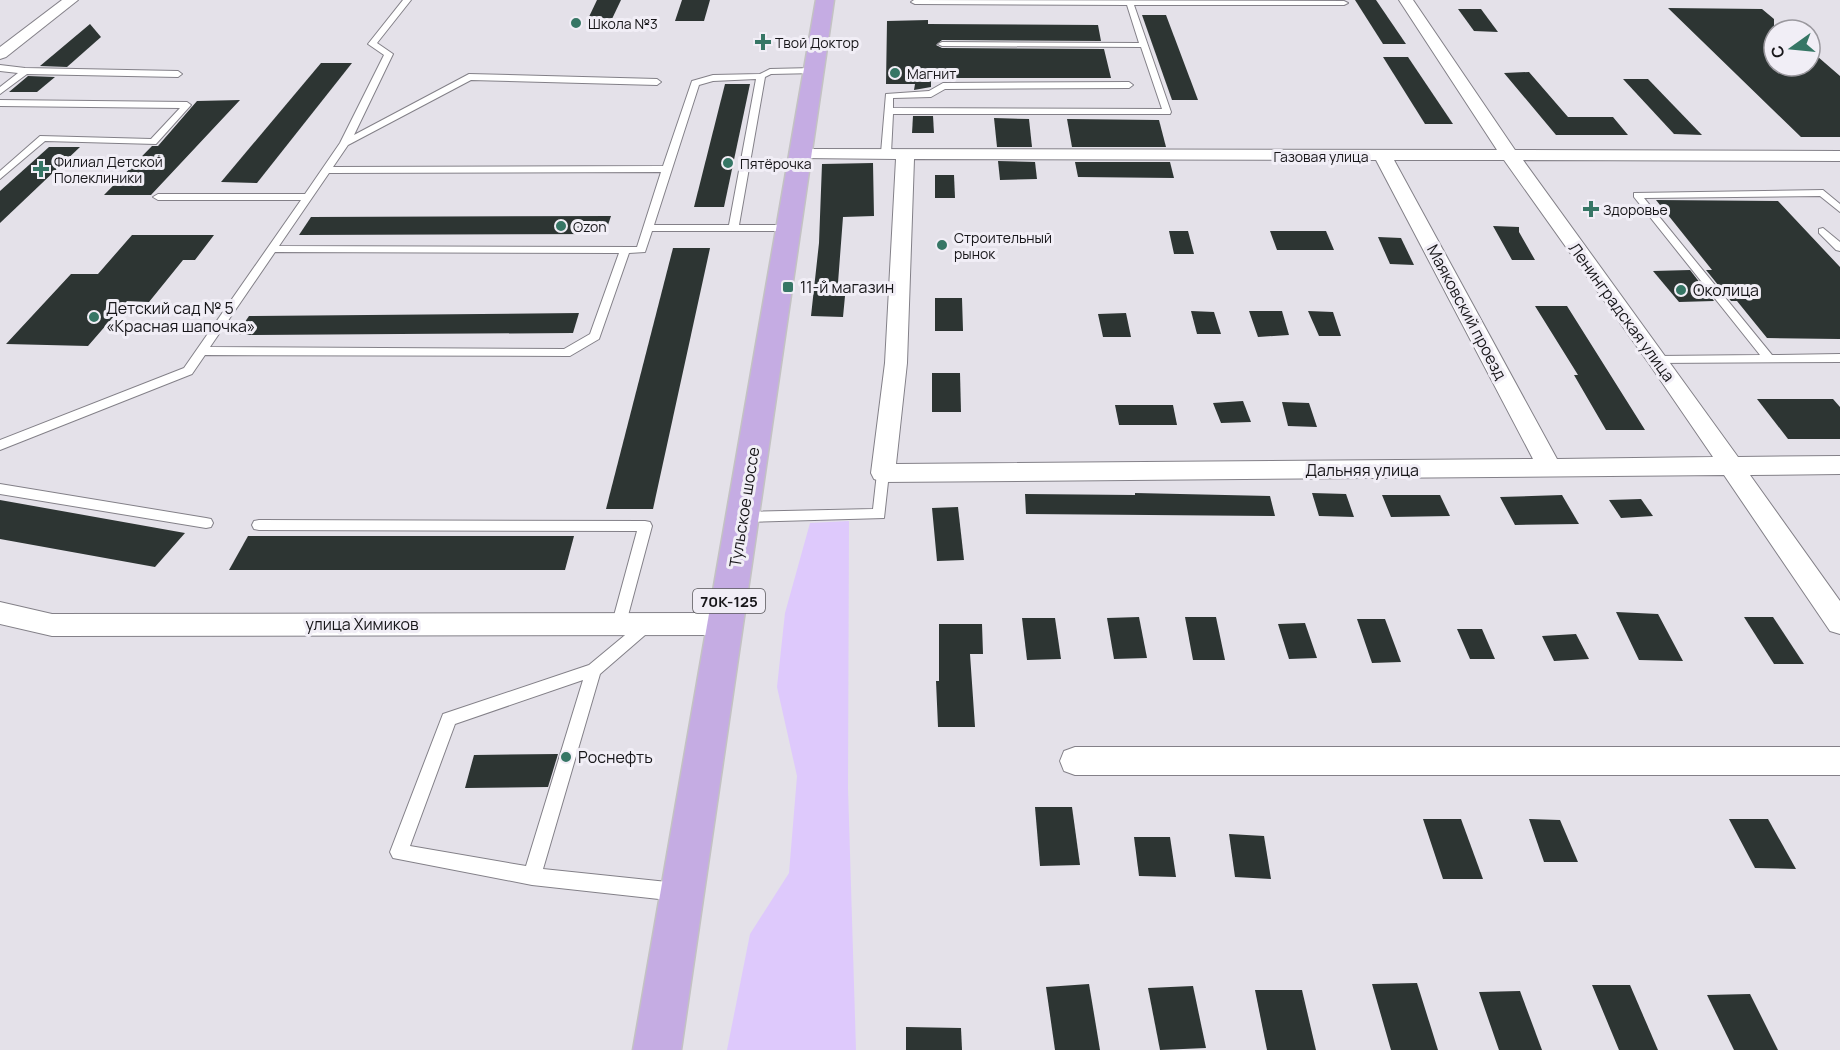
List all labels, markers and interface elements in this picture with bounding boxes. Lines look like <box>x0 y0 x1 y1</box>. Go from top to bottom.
place label: Школа №3 <box>588 14 658 33</box>
marker: Школа №3 <box>569 16 583 30</box>
north arrow <box>1762 18 1822 78</box>
place label: Твой Доктор <box>775 33 859 52</box>
marker: Твой Доктор <box>756 35 770 49</box>
text: С <box>1765 43 1790 60</box>
place label: Магнит <box>907 64 956 83</box>
marker: Магнит <box>888 66 902 80</box>
street label: Газовая улица <box>1274 147 1368 166</box>
place label: Филиал Детской Полеклиники <box>54 152 163 187</box>
place label: Пятёрочка <box>740 154 812 173</box>
marker: Пятёрочка <box>721 156 735 170</box>
marker: Филиал Детской Полеклиники <box>32 160 50 178</box>
place label: Здоровье <box>1603 200 1668 219</box>
marker: Здоровье <box>1584 202 1598 216</box>
place label: Ozon <box>573 217 607 236</box>
marker: Ozon <box>554 219 568 233</box>
place label: Строительный рынок <box>954 228 1052 263</box>
marker: Строительный рынок <box>935 238 949 252</box>
street label: Ленинградская улица <box>1564 238 1680 386</box>
street label: Маяковский проезд <box>1422 241 1512 384</box>
place label: 11-й магазин <box>800 276 894 298</box>
place label: Околица <box>1693 279 1759 301</box>
marker: 11-й магазин <box>781 280 795 294</box>
marker: Околица <box>1674 283 1688 297</box>
place label: Детский сад № 5 «Красная шапочка» <box>106 297 255 337</box>
marker: Детский сад № 5 «Красная шапочка» <box>87 310 101 324</box>
street label: Тульское шоссе <box>724 445 764 569</box>
street label: Дальняя улица <box>1305 459 1419 481</box>
road number: 70К-125 <box>693 589 765 613</box>
street label: улица Химиков <box>305 613 419 635</box>
place label: Роснефть <box>578 746 653 768</box>
marker: Роснефть <box>559 750 573 764</box>

